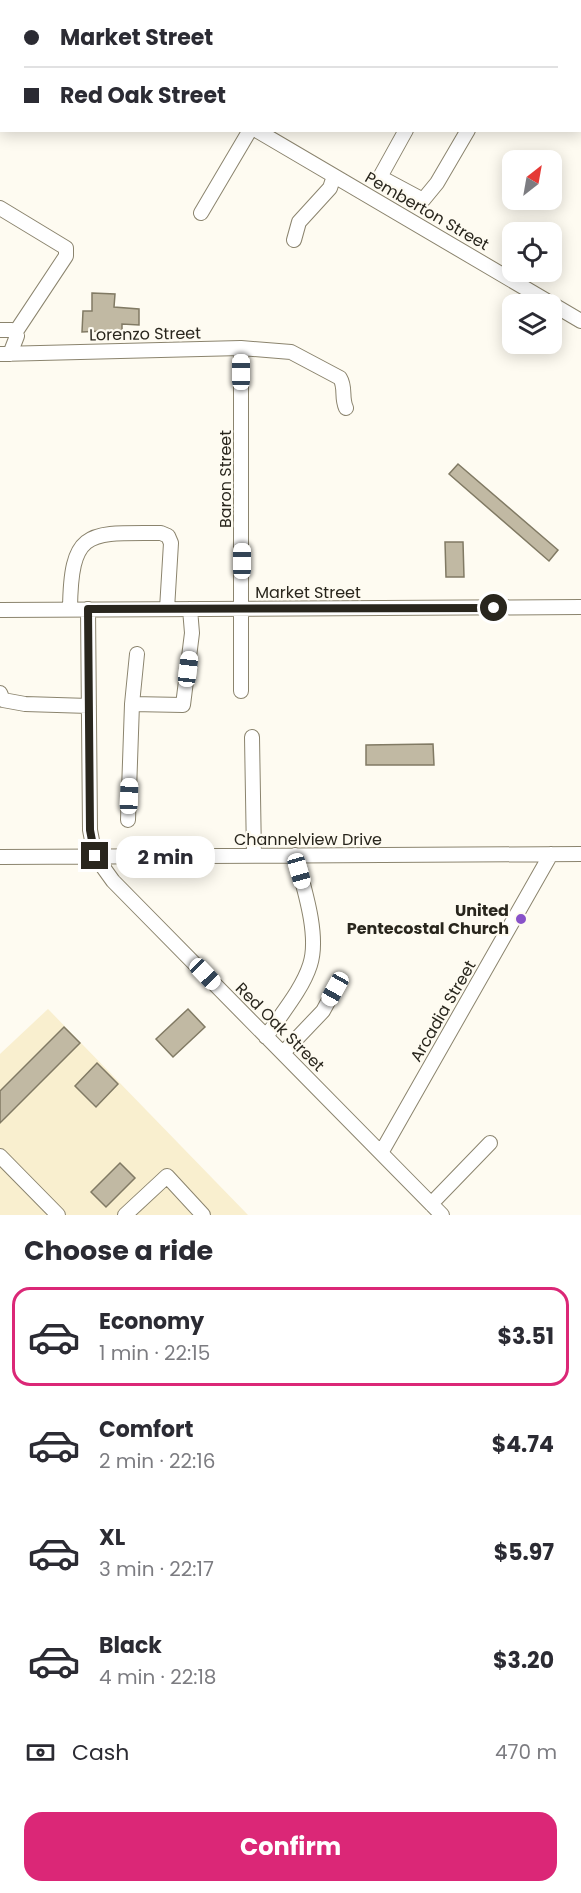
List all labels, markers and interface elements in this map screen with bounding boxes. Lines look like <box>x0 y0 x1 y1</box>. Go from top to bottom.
text: Market Street <box>60 22 213 53</box>
text: Red Oak Street <box>60 80 226 111</box>
north arrow <box>502 150 562 210</box>
map controls <box>502 150 562 354</box>
street label: Pemberton Street <box>361 166 493 256</box>
button: locate <box>502 222 562 282</box>
button: layers <box>502 294 562 354</box>
street label: Lorenzo Street <box>89 322 201 346</box>
car <box>232 354 250 390</box>
street label: Baron Street <box>214 430 237 528</box>
car <box>233 543 251 579</box>
street label: Market Street <box>255 581 361 604</box>
route start <box>480 594 507 621</box>
car <box>177 650 199 688</box>
car <box>119 778 139 814</box>
street label: Channelview Drive <box>234 828 382 851</box>
callout: 2 min <box>116 835 215 877</box>
route end <box>81 842 108 869</box>
text: 2 min <box>137 843 194 871</box>
car <box>285 851 313 891</box>
place label: United Pentecostal Church <box>347 899 509 940</box>
marker: United Pentecostal Church <box>514 912 528 926</box>
car <box>186 955 224 993</box>
street label: Arcadia Street <box>405 956 482 1066</box>
car <box>318 969 352 1009</box>
street label: Red Oak Street <box>230 977 330 1077</box>
text: Choose a ride <box>24 1232 213 1269</box>
text: Economy <box>99 1306 204 1337</box>
icon: car <box>27 1310 81 1364</box>
text: $3.51 <box>497 1321 554 1352</box>
text: 1 min · 22:15 <box>99 1339 210 1367</box>
text: Comfort <box>99 1414 193 1445</box>
icon: car <box>27 1418 81 1472</box>
text: $4.74 <box>492 1429 554 1460</box>
text: 2 min · 22:16 <box>99 1447 215 1475</box>
text: XL <box>99 1522 125 1553</box>
icon: car <box>27 1526 81 1580</box>
text: $5.97 <box>494 1537 554 1568</box>
text: 3 min · 22:17 <box>99 1555 214 1583</box>
text: Black <box>99 1630 162 1661</box>
icon: car <box>27 1634 81 1688</box>
text: $3.20 <box>493 1645 554 1676</box>
text: 4 min · 22:18 <box>99 1663 216 1691</box>
icon: cash <box>24 1736 57 1769</box>
text: Cash <box>72 1737 129 1768</box>
text: 470 m <box>495 1738 557 1766</box>
button: Confirm <box>24 1812 557 1881</box>

